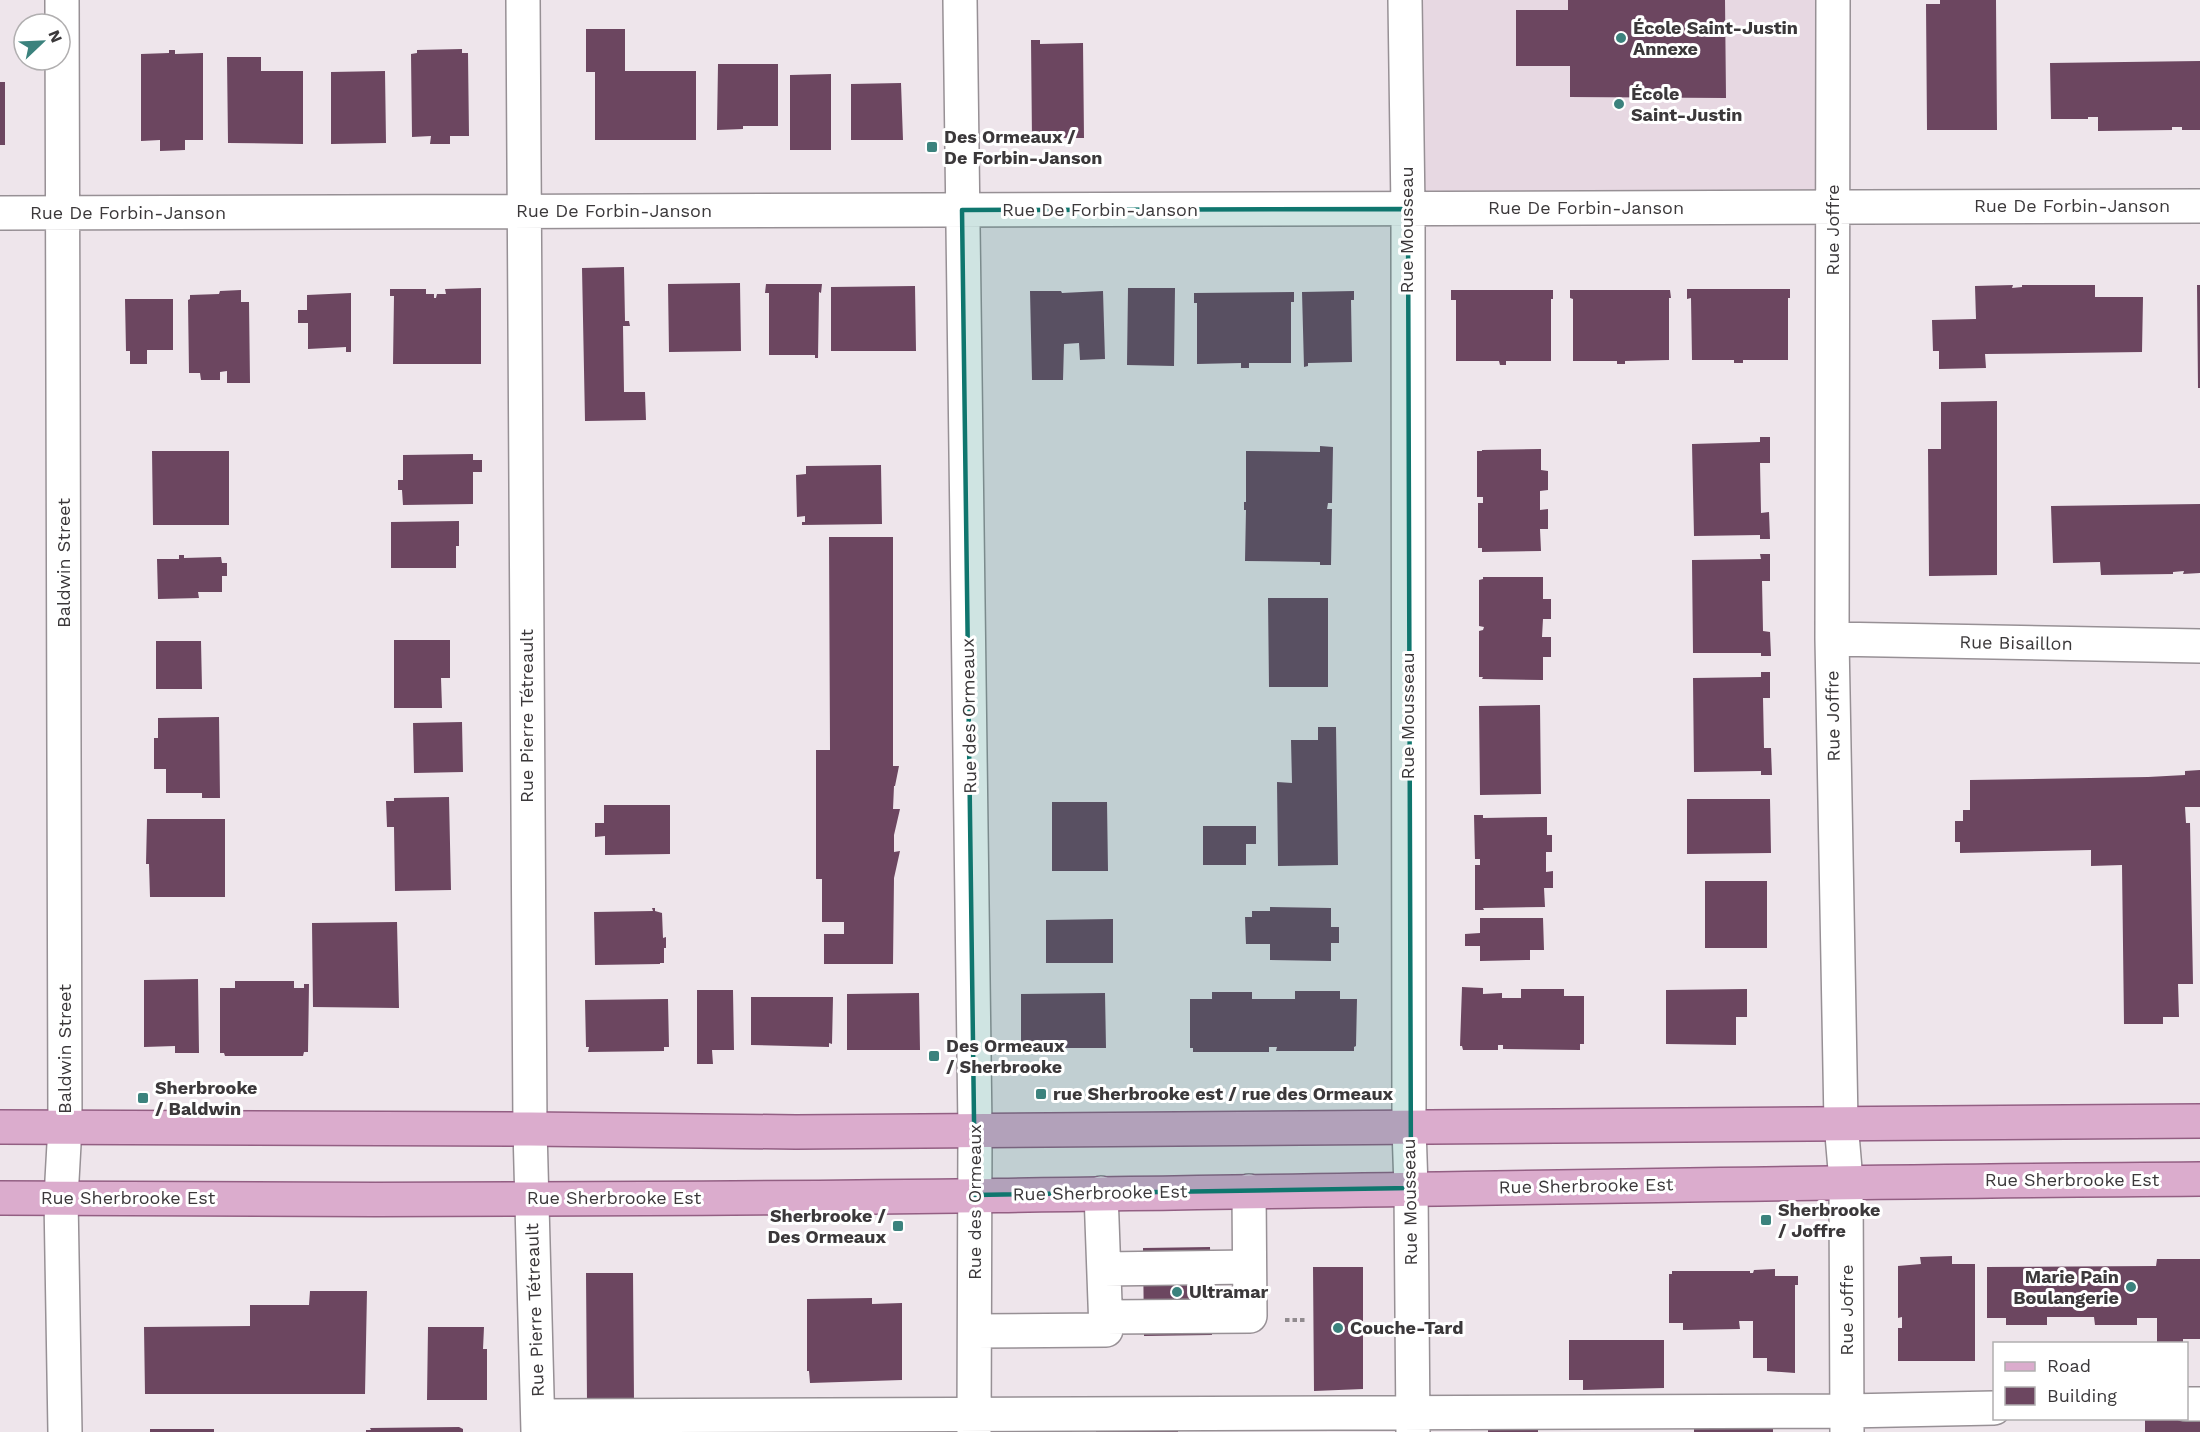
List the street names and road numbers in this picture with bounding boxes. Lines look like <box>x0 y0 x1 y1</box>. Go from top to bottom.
street label: Rue Mousseau <box>1396 166 1417 294</box>
street label: Rue Joffre <box>1822 184 1843 276</box>
street label: Rue De Forbin-Janson <box>1974 195 2170 216</box>
street label: Rue De Forbin-Janson <box>1488 197 1684 218</box>
street label: Rue De Forbin-Janson <box>1002 199 1198 220</box>
street label: Rue De Forbin-Janson <box>516 200 712 221</box>
street label: Rue De Forbin-Janson <box>30 202 226 223</box>
street label: Baldwin Street <box>53 498 74 628</box>
street label: Rue Pierre Tétreault <box>516 629 537 803</box>
street label: Rue Bisaillon <box>1959 631 2073 654</box>
street label: Rue des Ormeaux <box>957 638 980 794</box>
street label: Rue Mousseau <box>1397 652 1418 780</box>
street label: Rue Joffre <box>1821 670 1844 762</box>
street label: Baldwin Street <box>54 984 75 1114</box>
street label: Rue des Ormeaux <box>964 1124 985 1280</box>
street label: Rue Mousseau <box>1398 1138 1421 1266</box>
street label: Rue Sherbrooke Est <box>1985 1169 2160 1190</box>
street label: Rue Sherbrooke Est <box>1498 1173 1674 1198</box>
street label: Rue Sherbrooke Est <box>1012 1180 1188 1205</box>
street label: Rue Sherbrooke Est <box>41 1187 216 1208</box>
street label: Rue Sherbrooke Est <box>527 1187 702 1208</box>
street label: Rue Pierre Tétreault <box>521 1222 548 1397</box>
street label: Rue Joffre <box>1836 1264 1857 1356</box>

